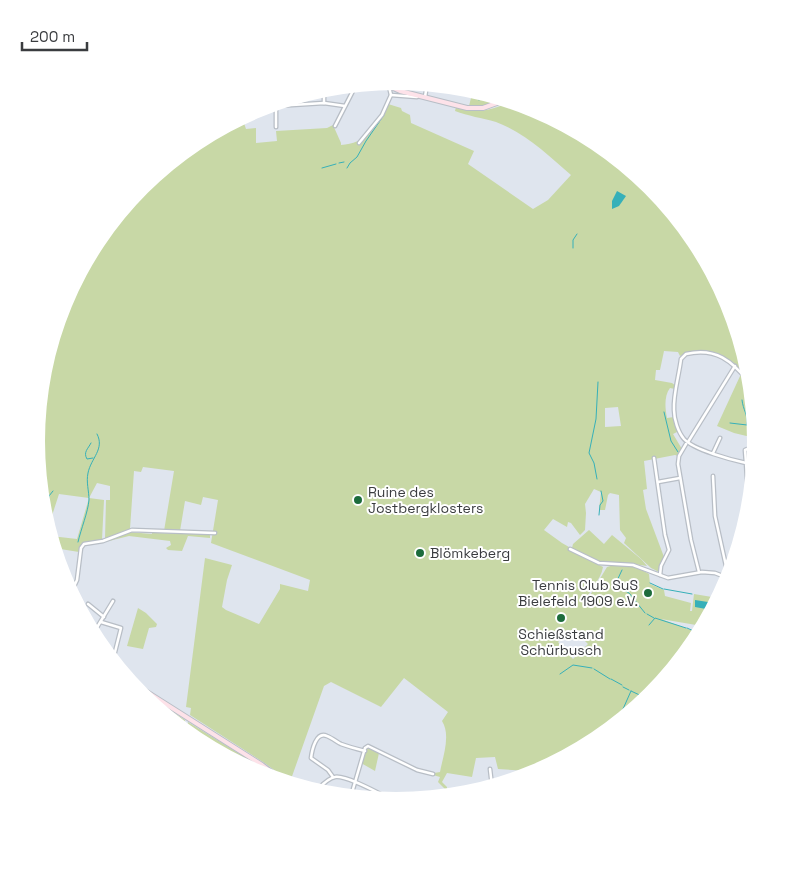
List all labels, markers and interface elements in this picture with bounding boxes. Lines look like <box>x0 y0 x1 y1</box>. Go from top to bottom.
scale bar <box>22 20 88 52</box>
text: 200 m <box>30 27 75 46</box>
place label: Ruine des Jostbergklosters <box>368 483 483 517</box>
marker: Ruine des Jostbergklosters <box>352 494 364 506</box>
place label: Blömkeberg <box>430 544 510 562</box>
marker: Blömkeberg <box>414 547 426 559</box>
place label: Tennis Club SuS Bielefeld 1909 e.V. <box>518 576 638 610</box>
marker: Tennis Club SuS Bielefeld 1909 e.V. <box>642 587 654 599</box>
marker: Schießstand Schürbusch <box>555 612 567 624</box>
place label: Schießstand Schürbusch <box>518 625 604 659</box>

